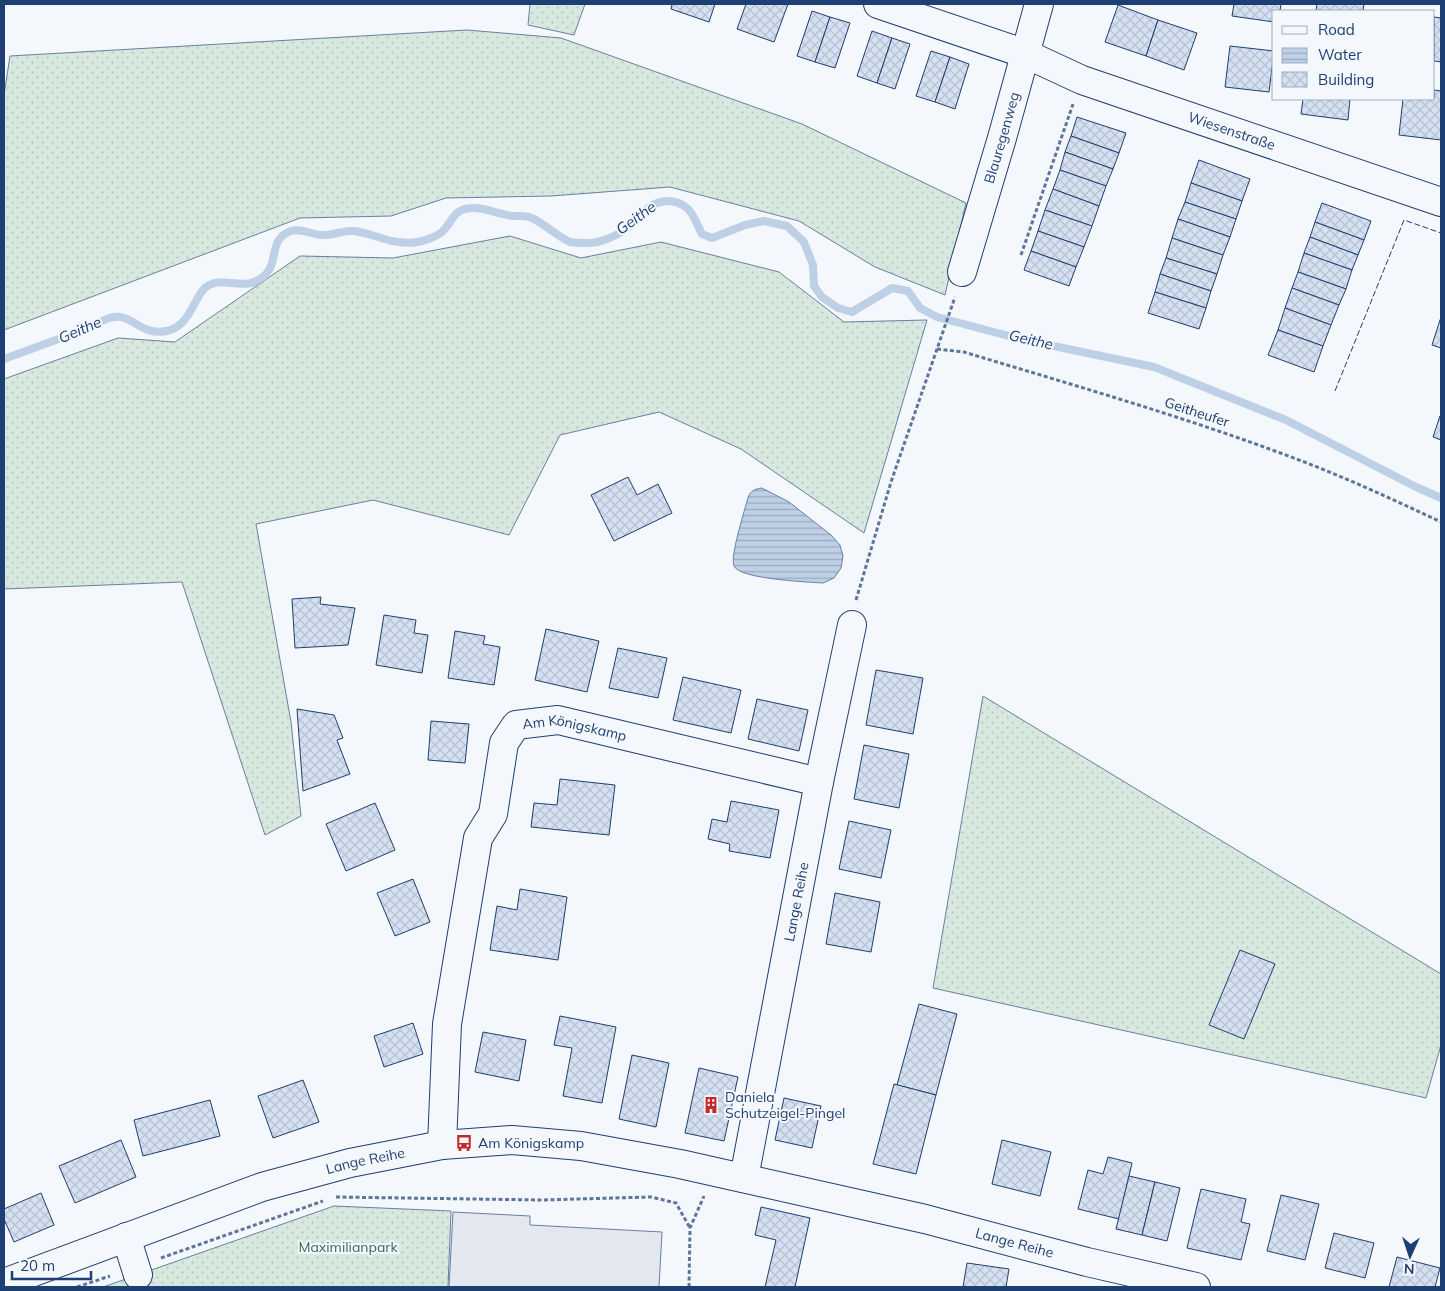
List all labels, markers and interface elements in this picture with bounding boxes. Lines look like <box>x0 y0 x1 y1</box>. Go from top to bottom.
legend <box>1272 10 1435 100</box>
text: Road <box>1318 20 1355 39</box>
text: Water <box>1318 45 1362 64</box>
text: Building <box>1318 70 1374 89</box>
street label: Blauregenweg <box>980 90 1023 186</box>
street label: Wiesenstraße <box>1186 108 1278 154</box>
water label: Geithe <box>612 197 659 238</box>
water label: Geithe <box>55 312 104 347</box>
water label: Geithe <box>1007 325 1055 354</box>
street label: Geitheufer <box>1162 393 1233 431</box>
street label: Am Königskamp <box>521 711 629 745</box>
street label: Lange Reihe <box>780 861 813 943</box>
place label: Daniela Schutzeigel-Pingel <box>725 1088 845 1122</box>
building icon: Daniela Schutzeigel-Pingel <box>701 1095 721 1115</box>
bus stop icon: Am Königskamp <box>454 1133 474 1153</box>
place label: Am Königskamp <box>478 1134 584 1152</box>
street label: Lange Reihe <box>324 1143 406 1178</box>
street label: Lange Reihe <box>973 1224 1056 1262</box>
north arrow <box>1385 1231 1435 1281</box>
park label: Maximilianpark <box>298 1238 398 1256</box>
scale bar <box>12 1248 91 1280</box>
text: 20 m <box>20 1256 55 1275</box>
text: N <box>1404 1260 1415 1278</box>

